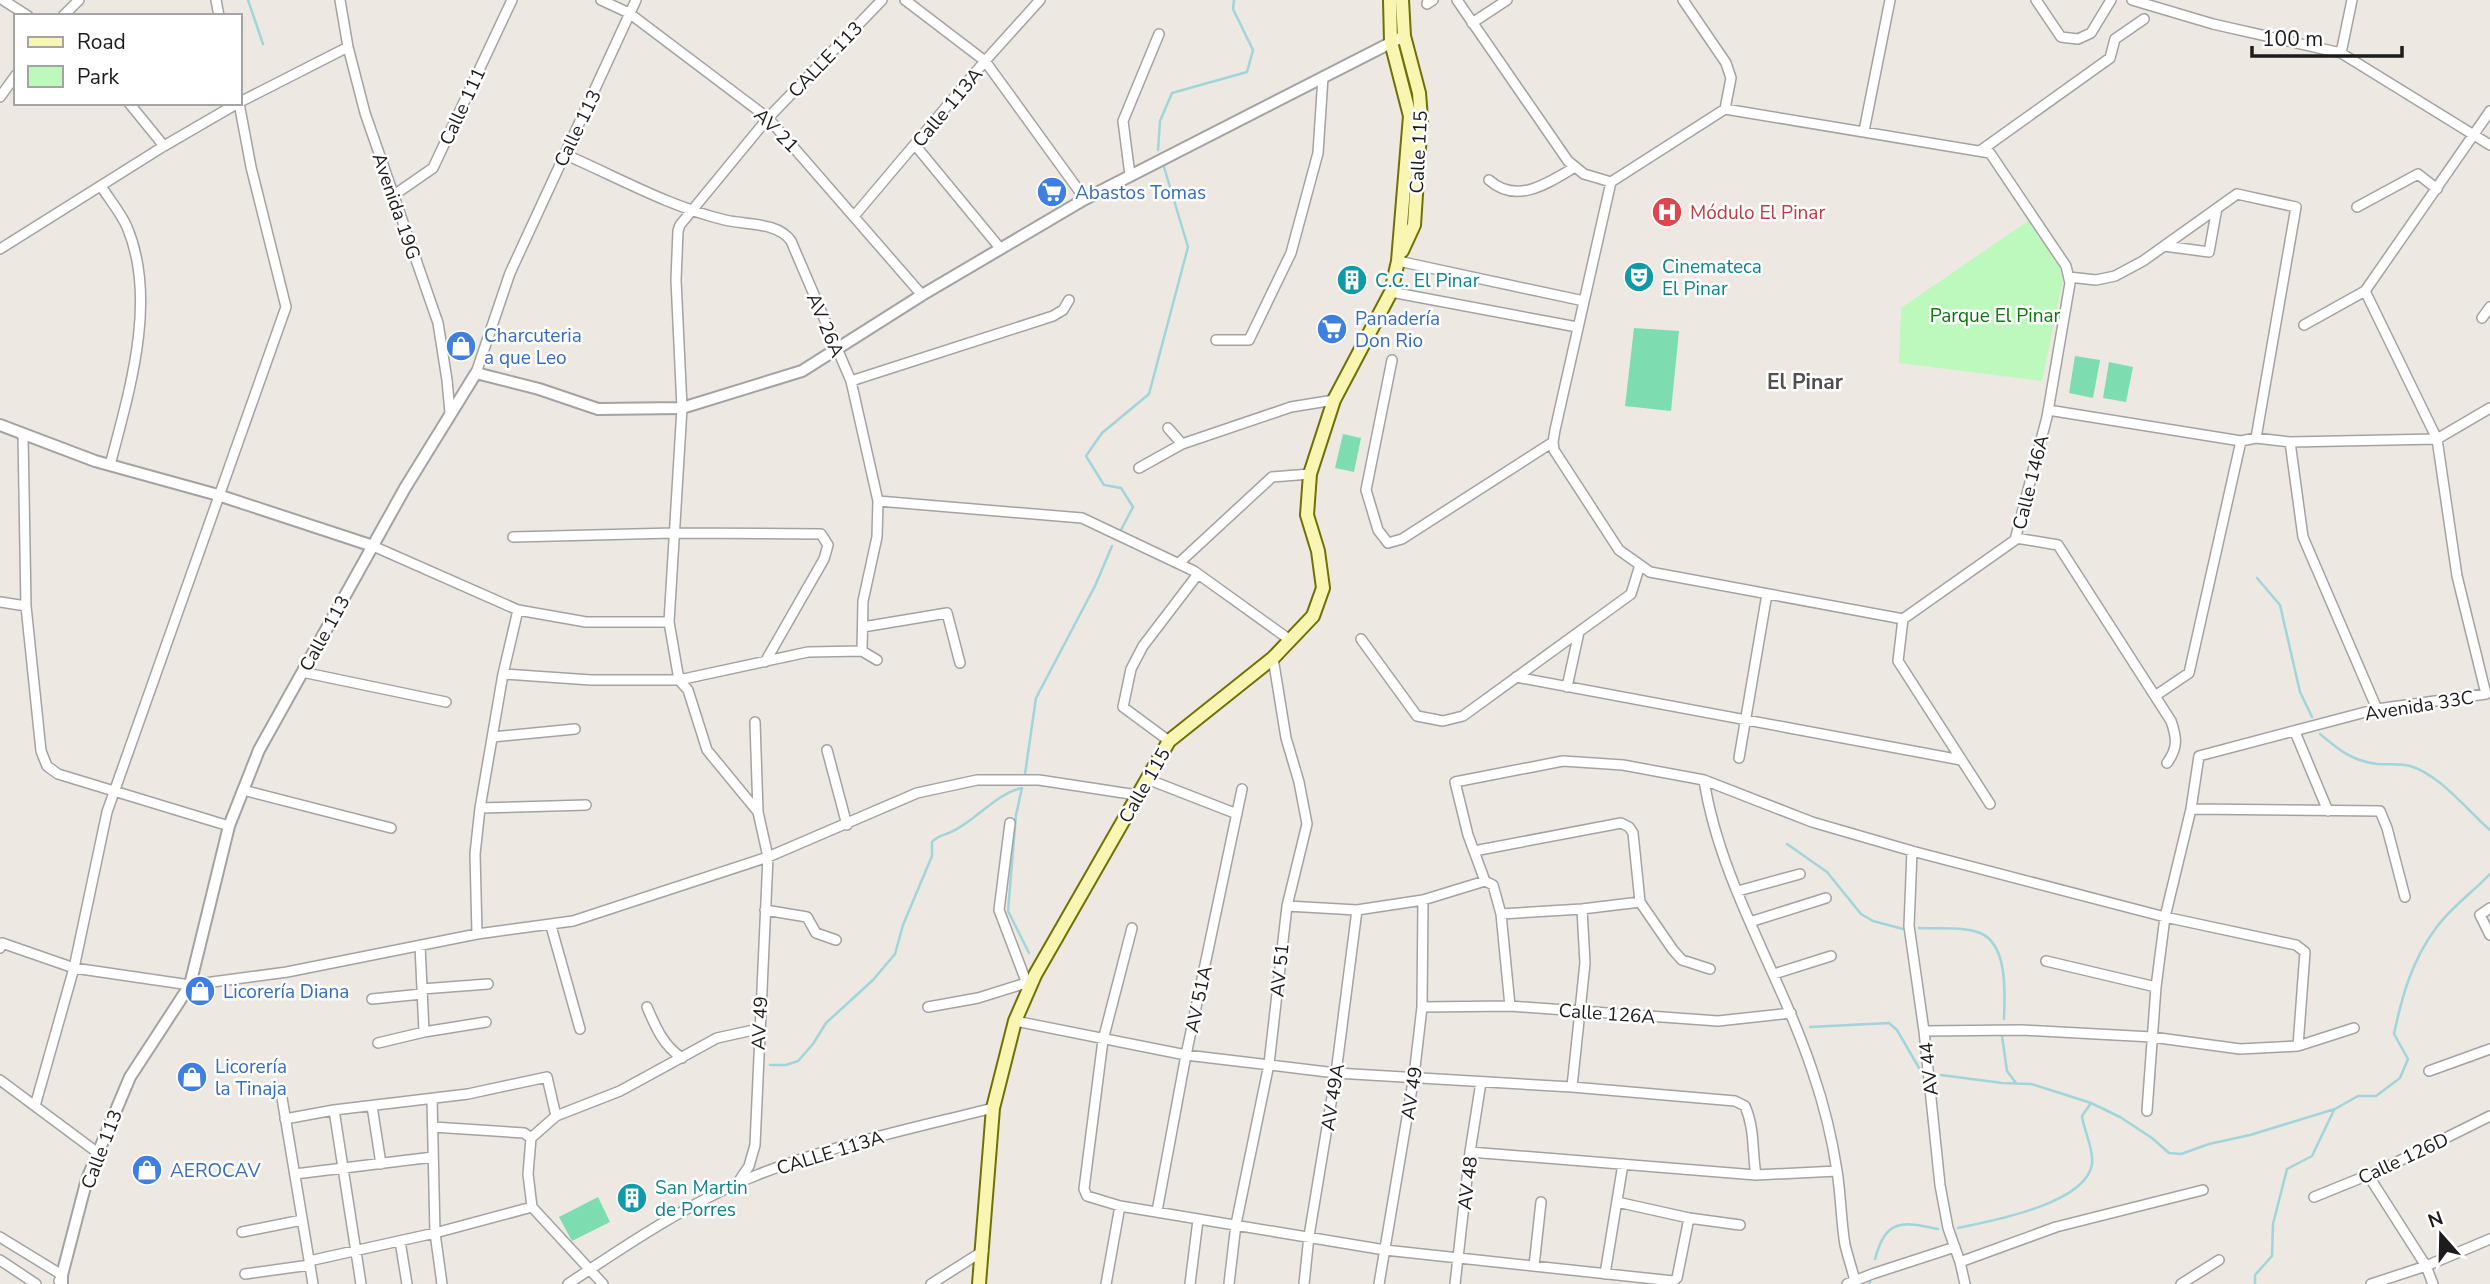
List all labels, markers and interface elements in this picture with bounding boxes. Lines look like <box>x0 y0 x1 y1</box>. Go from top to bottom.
legend <box>14 14 242 105</box>
scale bar <box>2252 14 2402 58</box>
street label: CALLE 113 <box>783 16 869 104</box>
text: 100 m <box>2262 25 2323 53</box>
text: Road <box>77 28 126 56</box>
street label: Calle 113A <box>907 62 989 153</box>
text: Park <box>77 63 119 91</box>
street label: Calle 111 <box>434 63 492 149</box>
street label: Calle 113 <box>548 85 608 171</box>
street label: AV 21 <box>748 103 804 159</box>
street label: Calle 115 <box>1404 110 1434 194</box>
street label: Avenida 19G <box>366 150 426 263</box>
supermarket icon: Abastos Tomas <box>1035 175 1069 209</box>
place label: Abastos Tomas <box>1075 180 1206 206</box>
hospital icon: Módulo El Pinar <box>1650 195 1684 229</box>
place label: Módulo El Pinar <box>1690 200 1825 226</box>
place label: Cinemateca El Pinar <box>1662 254 1762 302</box>
theatre icon: Cinemateca El Pinar <box>1622 260 1656 294</box>
building icon: C.C. El Pinar <box>1335 263 1369 297</box>
place label: C.C. El Pinar <box>1375 268 1480 294</box>
street label: AV 26A <box>800 289 850 362</box>
park label: Parque El Pinar <box>1930 303 2061 329</box>
place label: Panadería Don Rio <box>1355 306 1440 354</box>
supermarket icon: Panadería Don Rio <box>1315 312 1349 346</box>
place label: Charcuteria a que Leo <box>484 323 582 371</box>
shop icon: Charcuteria a que Leo <box>444 329 478 363</box>
district label: El Pinar <box>1767 368 1844 396</box>
street label: Calle 146A <box>2007 432 2055 532</box>
street label: Calle 113 <box>293 591 356 676</box>
street label: Avenida 33C <box>2363 685 2475 727</box>
street label: Calle 115 <box>1113 743 1177 828</box>
street label: AV 51 <box>1264 942 1296 998</box>
street label: AV 51A <box>1179 963 1219 1035</box>
shop icon: Licorería Diana <box>183 974 217 1008</box>
place label: Licorería Diana <box>223 979 349 1005</box>
street label: AV 49 <box>746 996 774 1050</box>
street label: Calle 126A <box>1558 998 1656 1030</box>
street label: AV 44 <box>1913 1041 1945 1097</box>
place label: Licorería la Tinaja <box>215 1054 287 1102</box>
shop icon: Licorería la Tinaja <box>175 1060 209 1094</box>
street label: AV 49A <box>1315 1062 1351 1132</box>
street label: AV 49 <box>1395 1065 1429 1122</box>
street label: Calle 113 <box>75 1106 129 1193</box>
street label: CALLE 113A <box>773 1124 887 1182</box>
street label: Calle 126D <box>2354 1127 2453 1191</box>
shop icon: AEROCAV <box>130 1153 164 1187</box>
street label: AV 48 <box>1452 1155 1484 1211</box>
place label: AEROCAV <box>170 1158 261 1184</box>
place label: San Martin de Porres <box>655 1175 748 1223</box>
building icon: San Martin de Porres <box>615 1181 649 1215</box>
north arrow <box>2406 1200 2476 1270</box>
text: N <box>2424 1205 2447 1235</box>

